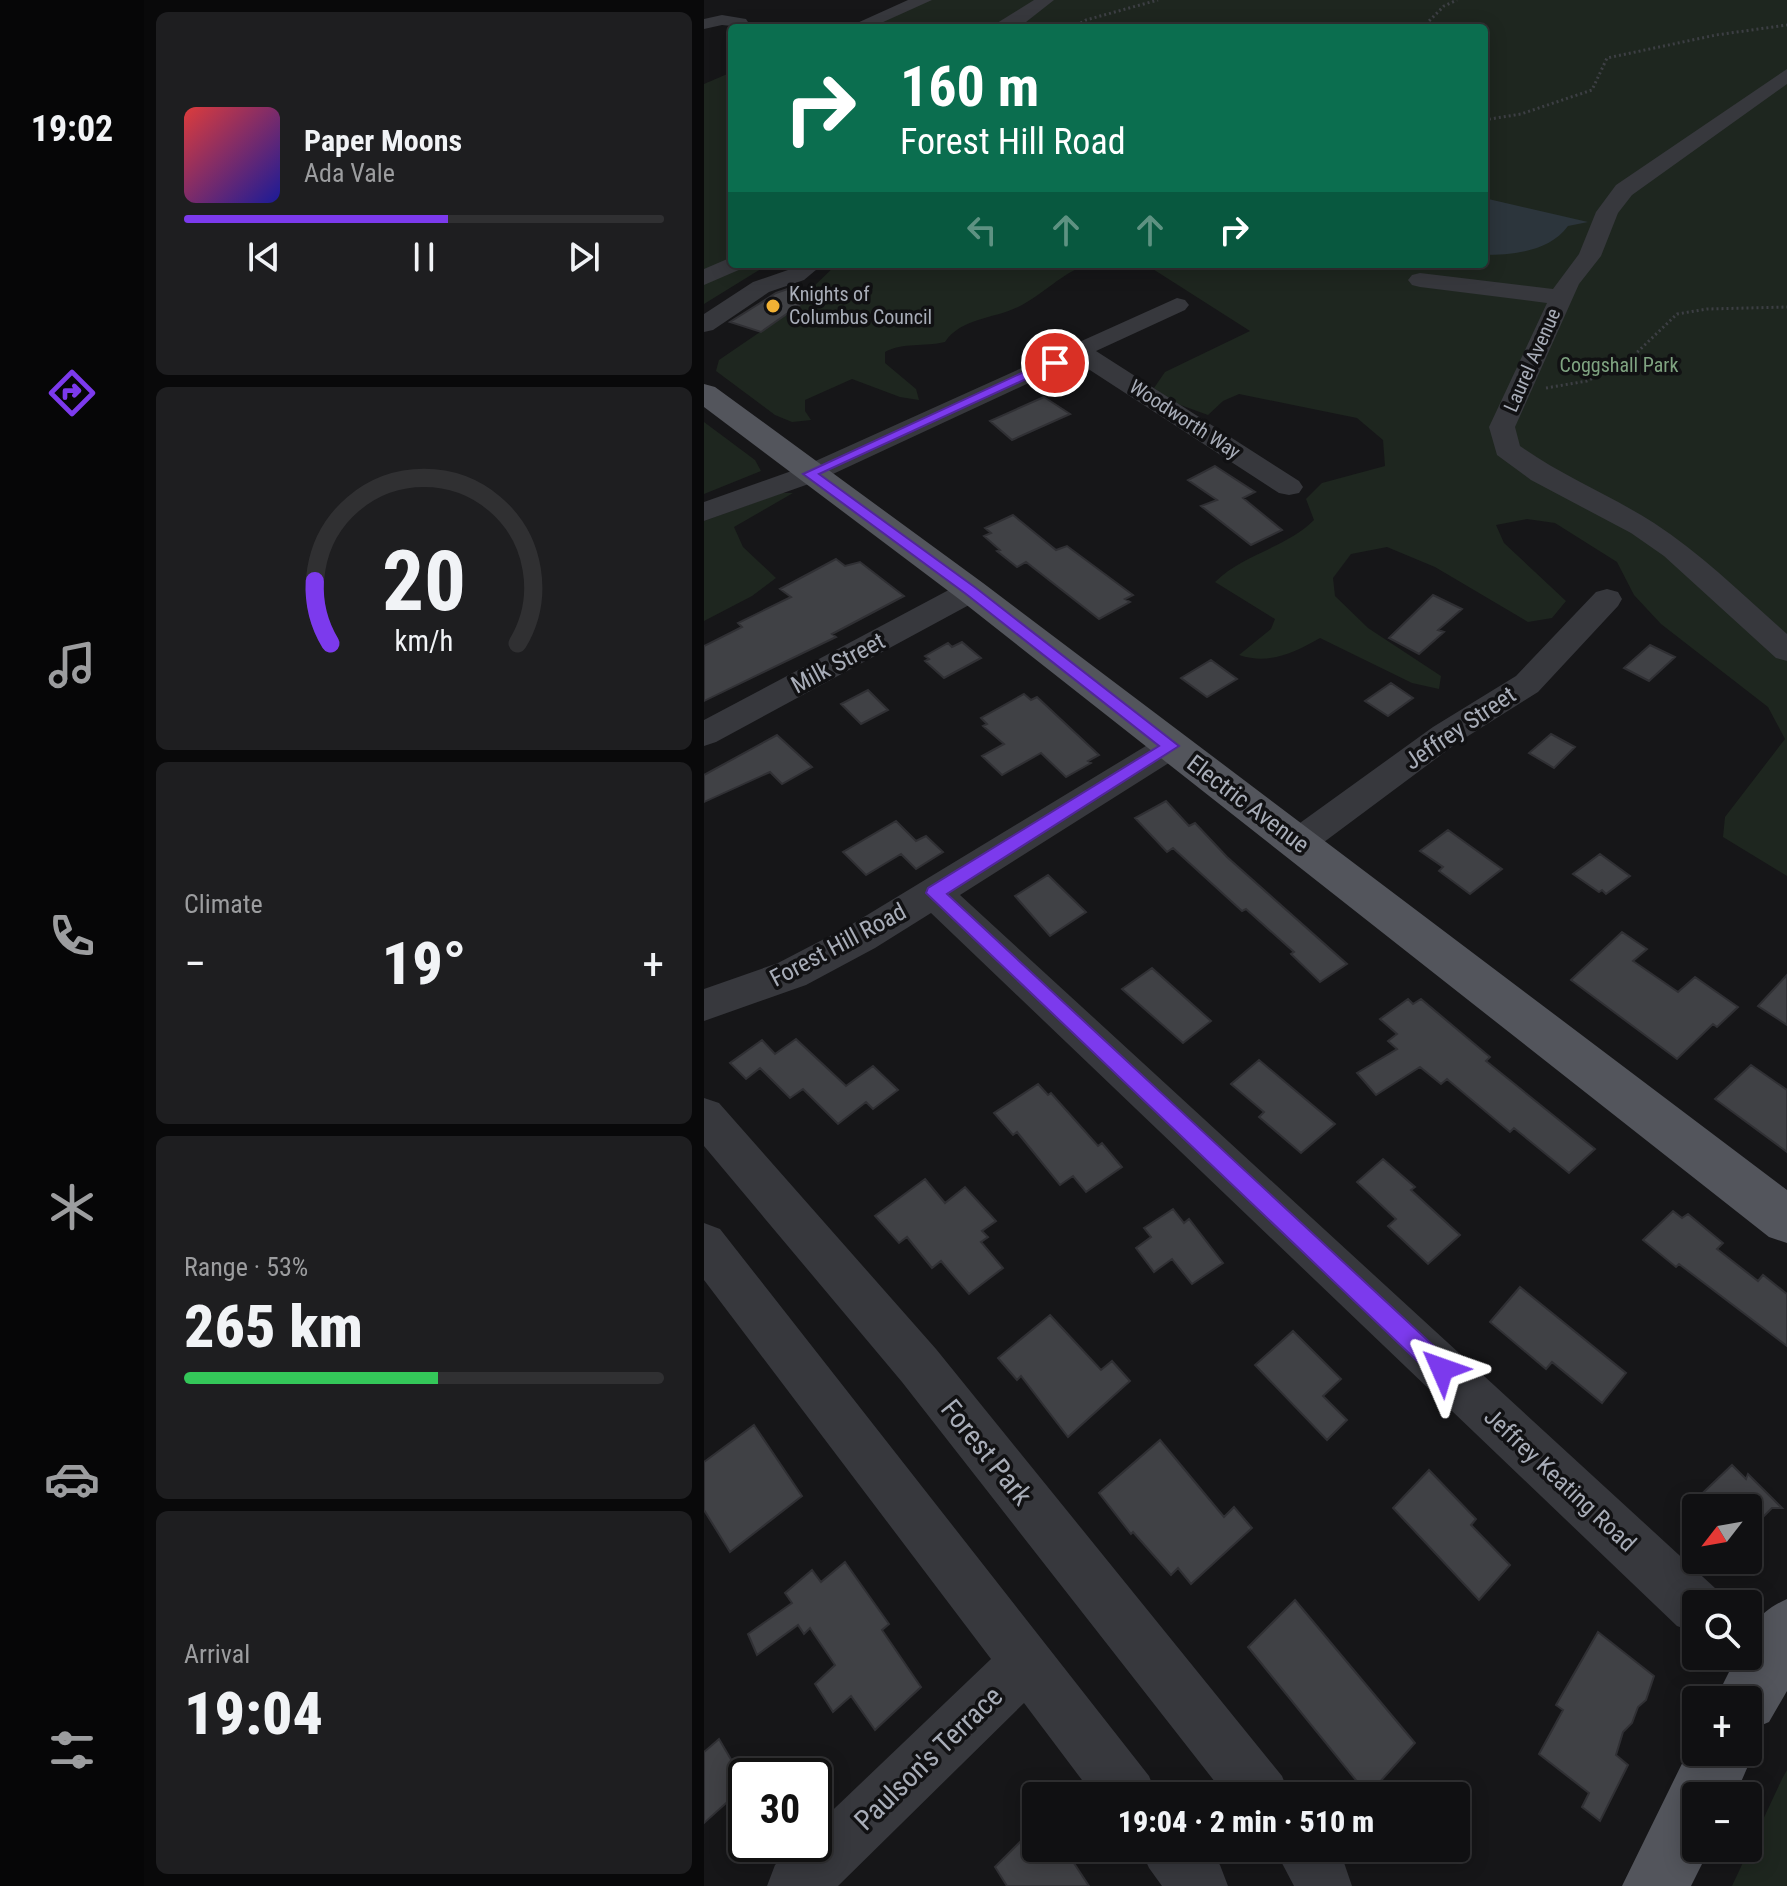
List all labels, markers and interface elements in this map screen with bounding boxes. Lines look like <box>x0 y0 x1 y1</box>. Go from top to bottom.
text: 160 m <box>900 54 1039 120</box>
icon: right <box>768 56 872 160</box>
text: 19:02 <box>31 108 113 150</box>
text: Forest Hill Road <box>900 121 1126 163</box>
text: Paper Moons <box>304 123 462 158</box>
text: Ada Vale <box>304 158 395 188</box>
icon: left <box>960 208 1004 252</box>
icon: ahead <box>1044 208 1088 252</box>
icon: ahead <box>1128 208 1172 252</box>
icon: right <box>1212 208 1256 252</box>
icon: previous <box>242 235 286 279</box>
icon: pause <box>402 235 446 279</box>
icon: next <box>562 235 606 279</box>
place label: Knights of Columbus Council <box>789 282 932 329</box>
marker: Knights of Columbus Council <box>764 297 782 315</box>
street label: Laurel Avenue <box>1499 305 1565 415</box>
pin <box>1021 329 1089 397</box>
icon: arrive <box>1033 341 1077 385</box>
park label: Coggshall Park <box>1560 353 1678 377</box>
icon: directions <box>44 365 100 421</box>
street label: Woodworth Way <box>1125 374 1245 464</box>
text: 20 <box>382 533 466 630</box>
text: km/h <box>395 624 453 658</box>
street label: Milk Street <box>787 627 889 699</box>
icon: music <box>44 637 100 693</box>
street label: Jeffrey Street <box>1399 681 1521 775</box>
street label: Electric Avenue <box>1182 749 1314 859</box>
text: Climate <box>184 889 263 919</box>
street label: Forest Hill Road <box>765 897 911 993</box>
icon: phone <box>44 908 100 964</box>
text: 19° <box>382 928 466 999</box>
text: − <box>184 938 206 990</box>
text: + <box>642 938 664 990</box>
icon: climate <box>44 1179 100 1235</box>
text: Range · 53% <box>184 1252 308 1282</box>
text: 265 km <box>184 1291 363 1362</box>
position arrow <box>1400 1327 1484 1411</box>
street label: Forest Park <box>934 1393 1039 1512</box>
street label: Jeffrey Keating Road <box>1478 1403 1642 1557</box>
icon: car <box>44 1451 100 1507</box>
north arrow <box>1682 1494 1762 1574</box>
map controls <box>1682 1494 1762 1862</box>
button: search <box>1682 1590 1762 1670</box>
text: Arrival <box>184 1639 250 1669</box>
text: 19:04 <box>184 1678 323 1749</box>
street label: Paulson's Terrace <box>848 1680 1009 1837</box>
button: + <box>1682 1686 1762 1766</box>
icon: filters <box>44 1722 100 1778</box>
speed limit sign: 30 <box>728 1758 832 1862</box>
button: − <box>1682 1782 1762 1862</box>
text: 19:04 · 2 min · 510 m <box>1118 1804 1374 1839</box>

